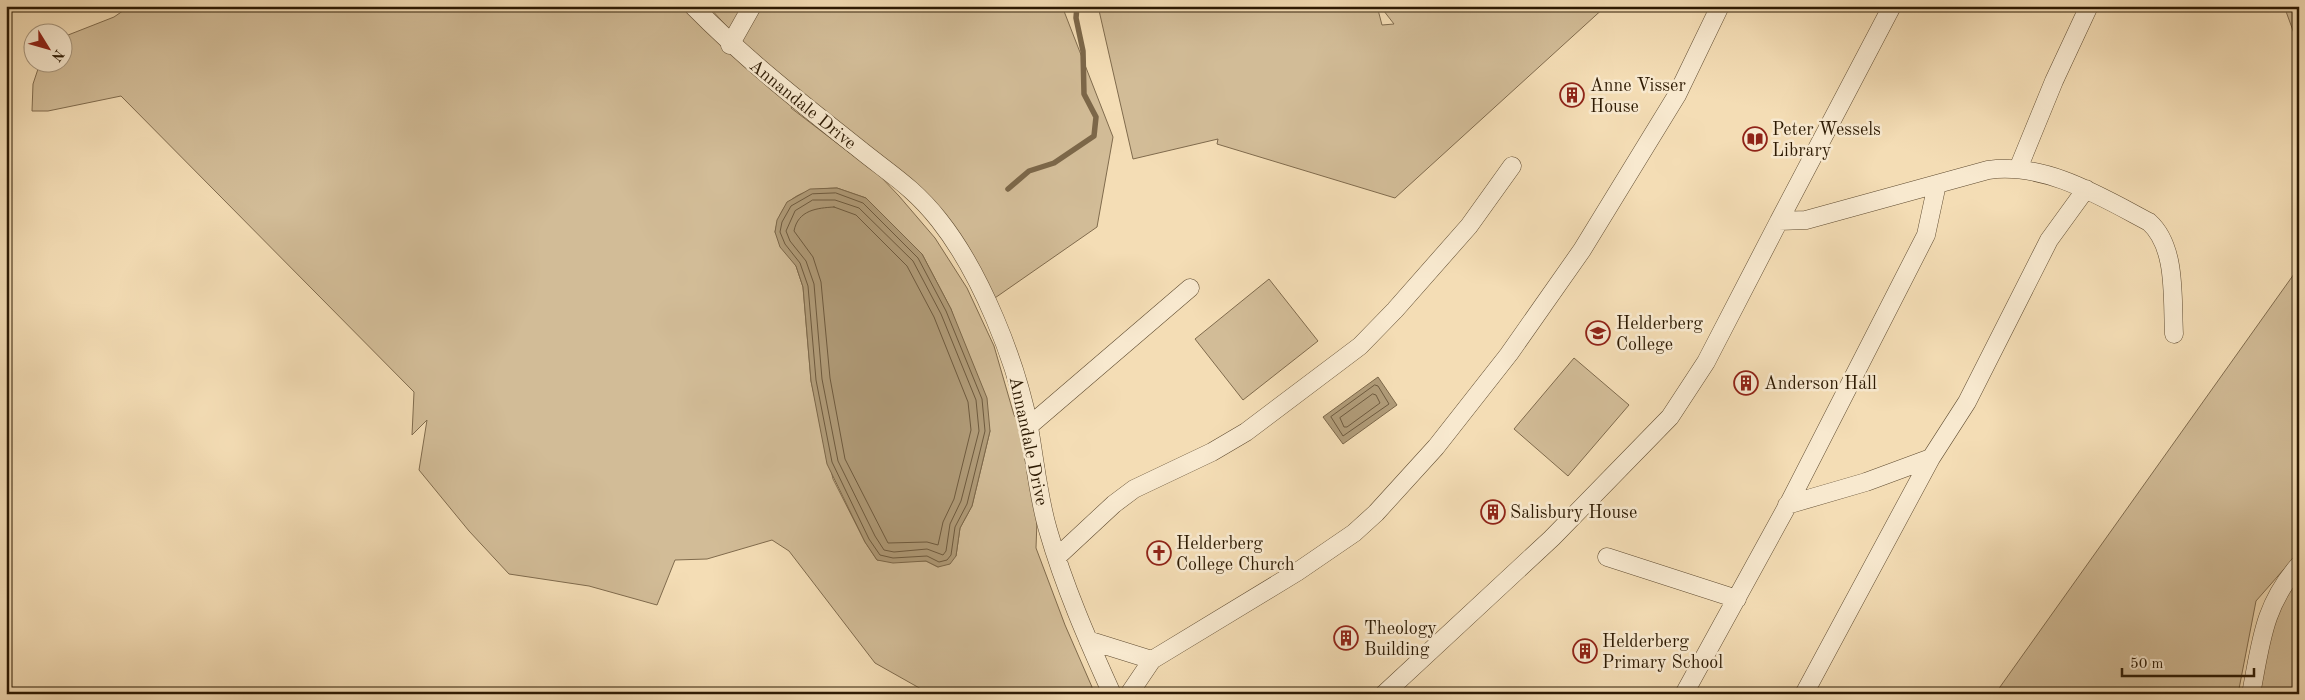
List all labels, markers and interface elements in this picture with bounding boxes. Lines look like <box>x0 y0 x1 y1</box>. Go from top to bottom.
north arrow <box>22 22 72 72</box>
text: N <box>49 47 66 64</box>
street label: Annandale Drive <box>746 56 859 153</box>
place label: Anne Visser House <box>1590 77 1686 116</box>
building icon: Anne Visser House <box>1559 82 1585 108</box>
place label: Peter Wessels Library <box>1772 121 1881 160</box>
library icon: Peter Wessels Library <box>1742 126 1768 152</box>
place label: Helderberg College <box>1616 315 1703 354</box>
school or university icon: Helderberg College <box>1585 320 1611 346</box>
building icon: Anderson Hall <box>1733 370 1759 396</box>
street label: Annandale Drive <box>1006 375 1050 507</box>
place label: Anderson Hall <box>1764 375 1877 393</box>
building icon: Salisbury House <box>1480 499 1506 525</box>
place label: Salisbury House <box>1510 504 1637 522</box>
place label: Helderberg College Church <box>1176 535 1295 574</box>
church icon: Helderberg College Church <box>1146 540 1172 566</box>
place label: Theology Building <box>1364 620 1437 659</box>
building icon: Theology Building <box>1333 625 1359 651</box>
place label: Helderberg Primary School <box>1602 633 1723 672</box>
building icon: Helderberg Primary School <box>1572 638 1598 664</box>
scale bar <box>2122 645 2255 677</box>
text: 50 m <box>2130 657 2164 672</box>

